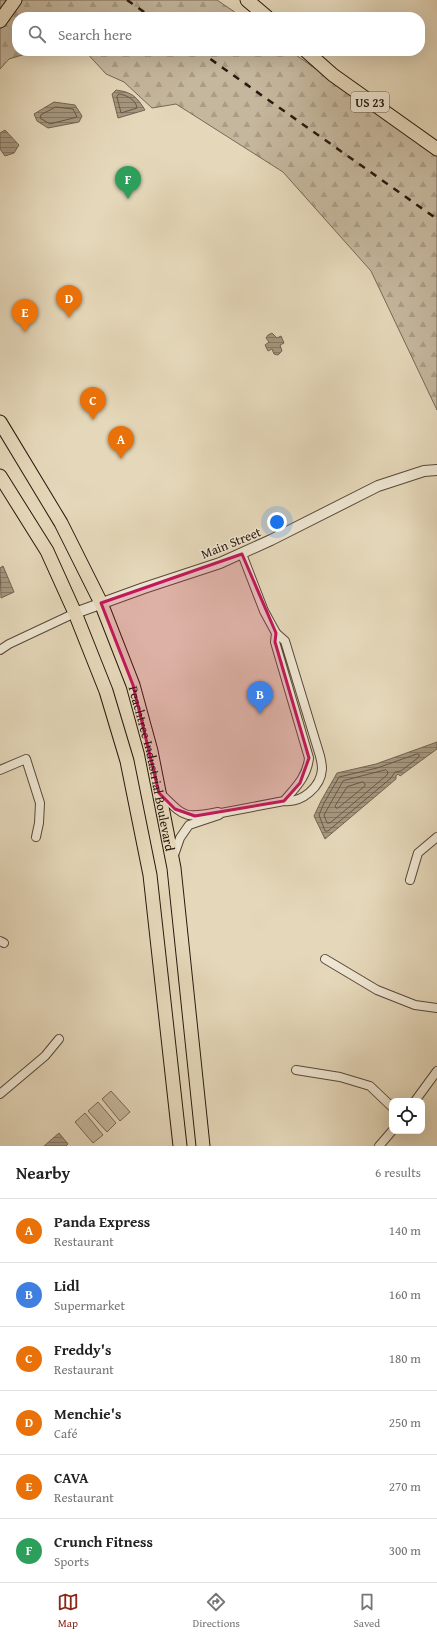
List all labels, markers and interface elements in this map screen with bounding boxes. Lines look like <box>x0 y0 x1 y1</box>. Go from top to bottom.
search box <box>12 12 425 56</box>
icon: search <box>26 23 48 45</box>
text: Search here <box>58 24 132 45</box>
road number: US 23 <box>351 92 389 112</box>
pin: F <box>115 166 141 199</box>
pin: D <box>56 285 82 318</box>
pin: E <box>12 299 38 332</box>
pin: C <box>80 387 106 420</box>
pin: A <box>108 426 134 459</box>
your location <box>267 512 287 532</box>
street label: Main Street <box>198 522 264 564</box>
pin: B <box>247 681 273 714</box>
street label: Peachtree Industrial Boulevard <box>124 683 180 853</box>
map controls <box>389 1098 425 1134</box>
button: locate <box>389 1098 425 1134</box>
text: Nearby <box>16 1160 70 1185</box>
text: 6 results <box>375 1163 421 1182</box>
text: Panda Express <box>54 1211 150 1232</box>
text: A <box>25 1221 33 1240</box>
text: 140 m <box>389 1221 421 1240</box>
text: Restaurant <box>54 1232 114 1251</box>
text: Lidl <box>54 1275 80 1296</box>
text: B <box>25 1285 33 1304</box>
text: 160 m <box>389 1285 421 1304</box>
text: Supermarket <box>54 1296 125 1315</box>
text: Freddy's <box>54 1339 111 1360</box>
text: C <box>25 1349 33 1368</box>
text: 180 m <box>389 1349 421 1368</box>
text: Restaurant <box>54 1360 114 1379</box>
text: Menchie's <box>54 1403 121 1424</box>
text: D <box>25 1413 33 1432</box>
text: 250 m <box>389 1413 421 1432</box>
text: Café <box>54 1424 77 1443</box>
text: CAVA <box>54 1467 89 1488</box>
text: E <box>26 1477 32 1496</box>
text: 270 m <box>389 1477 421 1496</box>
text: Restaurant <box>54 1488 114 1507</box>
text: Crunch Fitness <box>54 1531 153 1552</box>
text: F <box>26 1541 32 1560</box>
text: 300 m <box>389 1541 421 1560</box>
text: Sports <box>54 1552 89 1571</box>
tab: Map <box>57 1591 79 1631</box>
tab: Directions <box>193 1591 240 1631</box>
tab: Saved <box>353 1591 380 1631</box>

